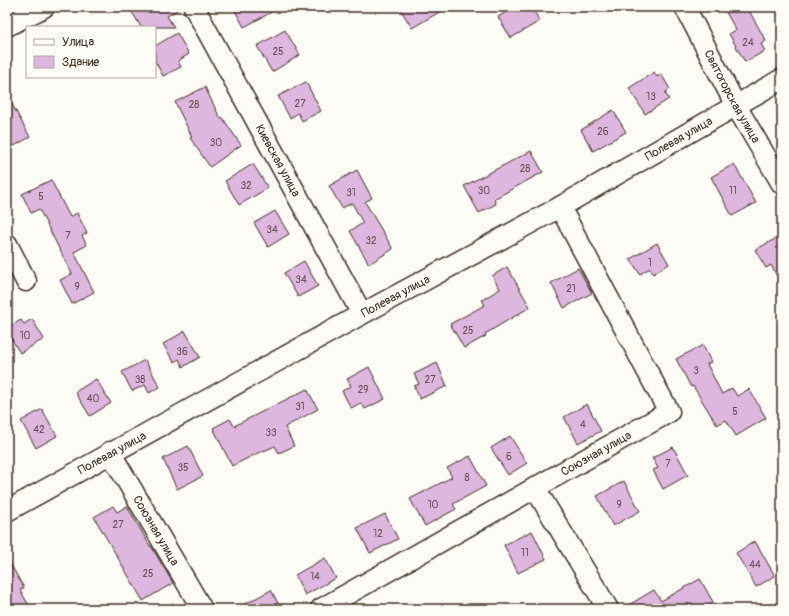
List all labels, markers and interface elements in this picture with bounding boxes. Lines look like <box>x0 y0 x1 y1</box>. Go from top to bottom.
legend <box>26 26 156 78</box>
text: Улица <box>62 35 94 50</box>
house number: 24 <box>742 37 754 49</box>
house number: 25 <box>272 46 284 58</box>
street label: Святогорская улица <box>700 47 763 146</box>
text: Здание <box>62 55 99 70</box>
house number: 13 <box>646 91 656 103</box>
house number: 27 <box>295 98 306 110</box>
house number: 28 <box>189 99 199 111</box>
street label: Полевая улица <box>642 113 716 164</box>
street label: Киевская улица <box>252 122 304 200</box>
house number: 26 <box>597 126 609 138</box>
house number: 30 <box>210 137 222 149</box>
house number: 28 <box>520 163 530 175</box>
house number: 32 <box>240 180 252 192</box>
house number: 30 <box>478 185 490 197</box>
house number: 11 <box>729 185 737 197</box>
house number: 31 <box>346 187 356 199</box>
house number: 5 <box>38 191 44 203</box>
house number: 34 <box>266 224 278 236</box>
house number: 7 <box>65 230 71 242</box>
house number: 32 <box>365 235 377 247</box>
house number: 1 <box>648 257 652 269</box>
street label: Полевая улица <box>359 272 433 321</box>
house number: 34 <box>295 274 307 286</box>
house number: 9 <box>74 281 80 293</box>
house number: 21 <box>566 283 576 295</box>
house number: 25 <box>462 325 474 337</box>
house number: 10 <box>20 330 31 342</box>
house number: 36 <box>176 346 188 358</box>
house number: 3 <box>693 365 699 377</box>
house number: 38 <box>135 374 145 386</box>
house number: 27 <box>425 374 436 386</box>
house number: 29 <box>358 384 368 396</box>
house number: 40 <box>87 393 99 405</box>
house number: 31 <box>295 401 305 413</box>
house number: 5 <box>732 406 738 418</box>
house number: 4 <box>580 419 586 431</box>
house number: 42 <box>33 424 45 436</box>
house number: 33 <box>265 427 277 439</box>
street label: Полевая улица <box>76 428 149 478</box>
street label: Союзная улица <box>558 428 635 480</box>
house number: 6 <box>506 451 512 463</box>
house number: 7 <box>665 458 671 470</box>
house number: 35 <box>178 462 189 474</box>
house number: 8 <box>464 472 470 484</box>
street label: Союзная улица <box>129 493 182 569</box>
house number: 10 <box>428 499 439 511</box>
house number: 9 <box>616 499 622 511</box>
house number: 27 <box>113 519 124 531</box>
house number: 12 <box>373 528 383 540</box>
house number: 11 <box>521 547 529 559</box>
house number: 44 <box>749 559 761 571</box>
house number: 25 <box>142 568 154 580</box>
house number: 14 <box>310 571 320 583</box>

